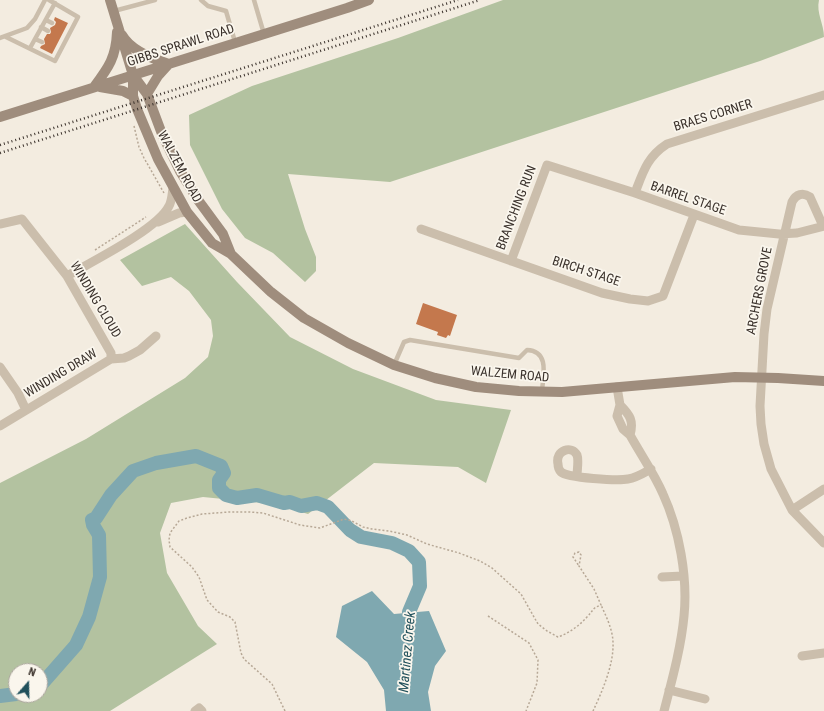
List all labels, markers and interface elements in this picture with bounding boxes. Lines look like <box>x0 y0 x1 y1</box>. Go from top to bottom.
street label: GIBBS SPRAWL ROAD <box>126 21 236 71</box>
street label: BRAES CORNER <box>672 97 754 135</box>
street label: WALZEM ROAD <box>154 129 204 205</box>
street label: BRANCHING RUN <box>494 164 540 252</box>
street label: BARREL STAGE <box>648 179 728 219</box>
street label: ARCHERS GROVE <box>744 246 776 336</box>
street label: BIRCH STAGE <box>550 254 622 290</box>
street label: WINDING CLOUD <box>66 259 124 341</box>
street label: WINDING DRAW <box>22 346 100 402</box>
street label: WALZEM ROAD <box>470 364 550 386</box>
water label: Martinez Creek <box>396 611 420 693</box>
north arrow <box>8 663 48 703</box>
text: N <box>27 665 37 679</box>

